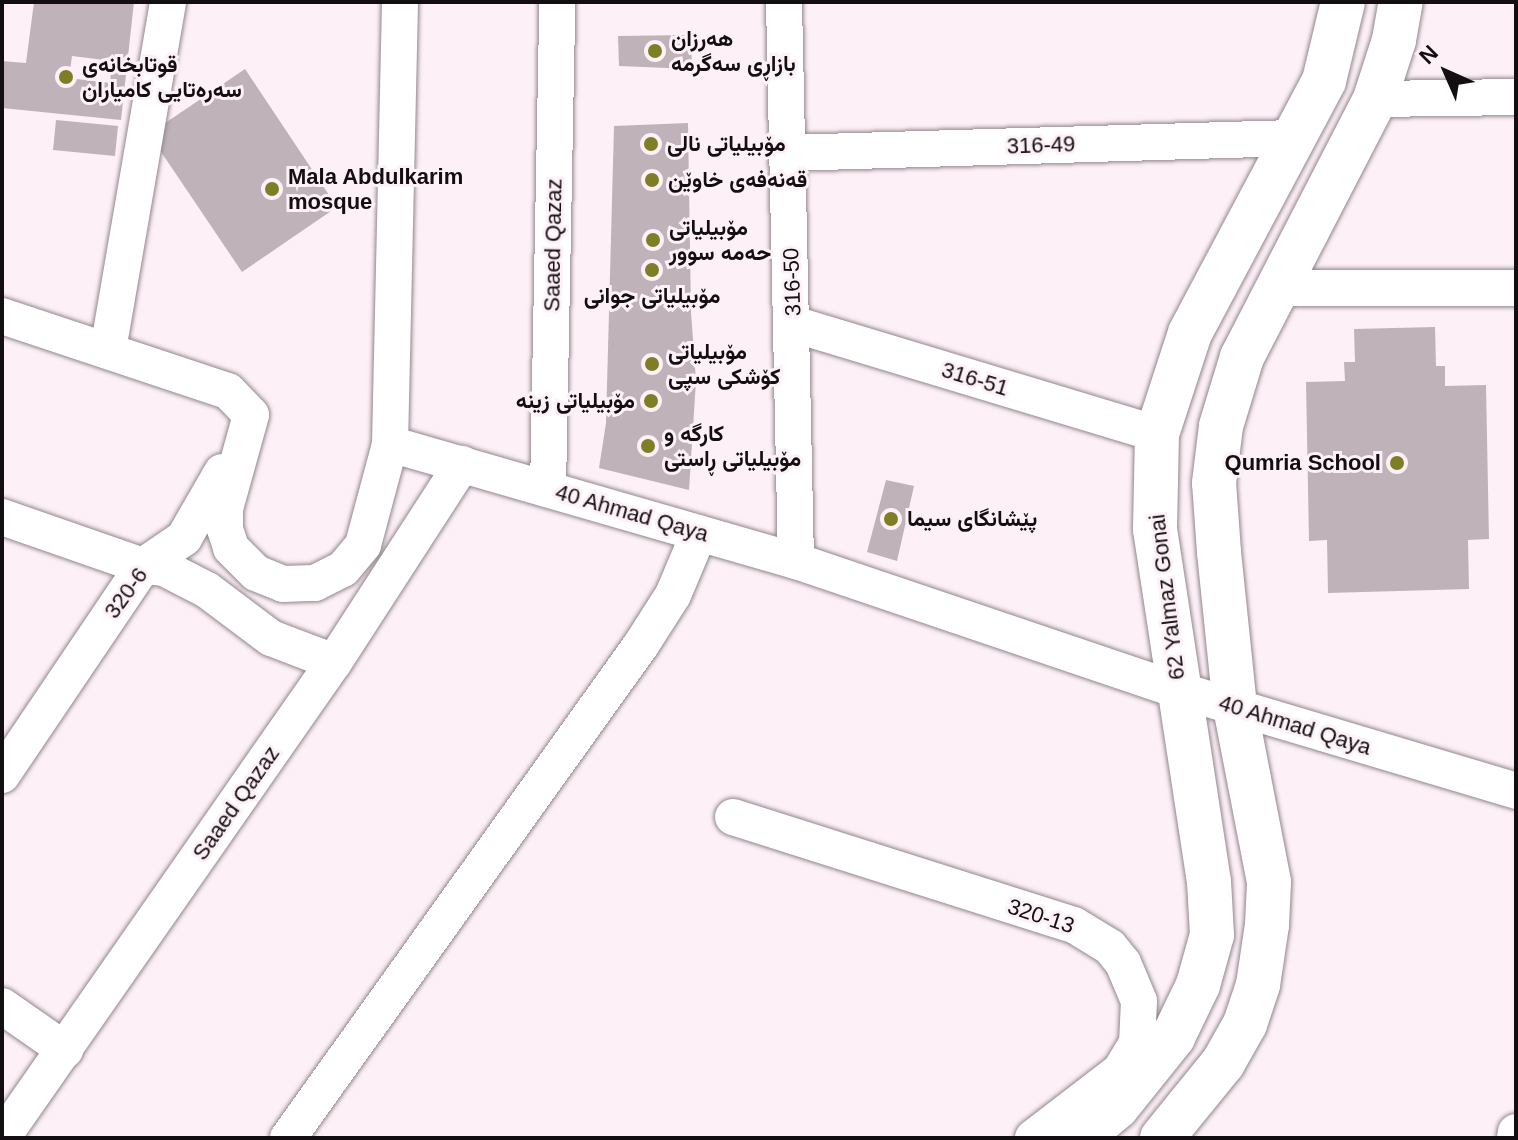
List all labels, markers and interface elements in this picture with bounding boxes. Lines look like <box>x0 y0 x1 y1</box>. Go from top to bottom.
place label: هەرزان بازاڕی سەگرمە <box>671 25 796 76</box>
north arrow <box>1406 32 1486 112</box>
text: N <box>1414 40 1443 69</box>
marker: هەرزان بازاڕی سەگرمە <box>646 42 664 60</box>
place label: قوتابخانەی سەرەتایی کامیاران <box>82 51 242 102</box>
marker: قوتابخانەی سەرەتایی کامیاران <box>57 68 75 86</box>
place label: مۆبیلیاتی نالی <box>667 131 786 157</box>
street label: 316-49 <box>1006 131 1076 159</box>
marker: مۆبیلیاتی نالی <box>642 135 660 153</box>
place label: Mala Abdulkarim mosque <box>288 163 464 214</box>
place label: قەنەفەی خاوێن <box>668 167 807 193</box>
marker: قەنەفەی خاوێن <box>643 171 661 189</box>
street label: Saaed Qazaz <box>539 178 567 312</box>
marker: Mala Abdulkarim mosque <box>263 180 281 198</box>
place label: مۆبیلیاتی حەمە سوور <box>669 214 771 266</box>
marker: مۆبیلیاتی حەمە سوور <box>644 231 662 249</box>
street label: 316-50 <box>778 247 806 317</box>
marker: مۆبیلیاتی جوانی <box>643 261 661 279</box>
place label: مۆبیلیاتی جوانی <box>584 283 720 309</box>
place label: مۆبیلیاتی کۆشکی سپی <box>668 338 780 390</box>
marker: مۆبیلیاتی کۆشکی سپی <box>643 355 661 373</box>
street label: 316-51 <box>938 356 1012 402</box>
place label: مۆبیلیاتی زینە <box>516 388 635 414</box>
marker: مۆبیلیاتی زینە <box>642 392 660 410</box>
place label: کارگە و مۆبیلیاتی ڕاستی <box>664 420 801 472</box>
marker: کارگە و مۆبیلیاتی ڕاستی <box>639 437 657 455</box>
place label: Qumria School <box>1225 450 1381 476</box>
marker: Qumria School <box>1388 454 1406 472</box>
street label: 40 Ahmad Qaya <box>552 478 712 548</box>
place label: پێشانگای سیما <box>907 506 1037 532</box>
marker: پێشانگای سیما <box>882 510 900 528</box>
street label: 62 Yalmaz Gonai <box>1144 512 1190 682</box>
street label: 320-6 <box>99 562 153 624</box>
street label: 40 Ahmad Qaya <box>1215 689 1375 761</box>
street label: Saaed Qazaz <box>187 741 285 865</box>
street label: 320-13 <box>1004 893 1078 939</box>

